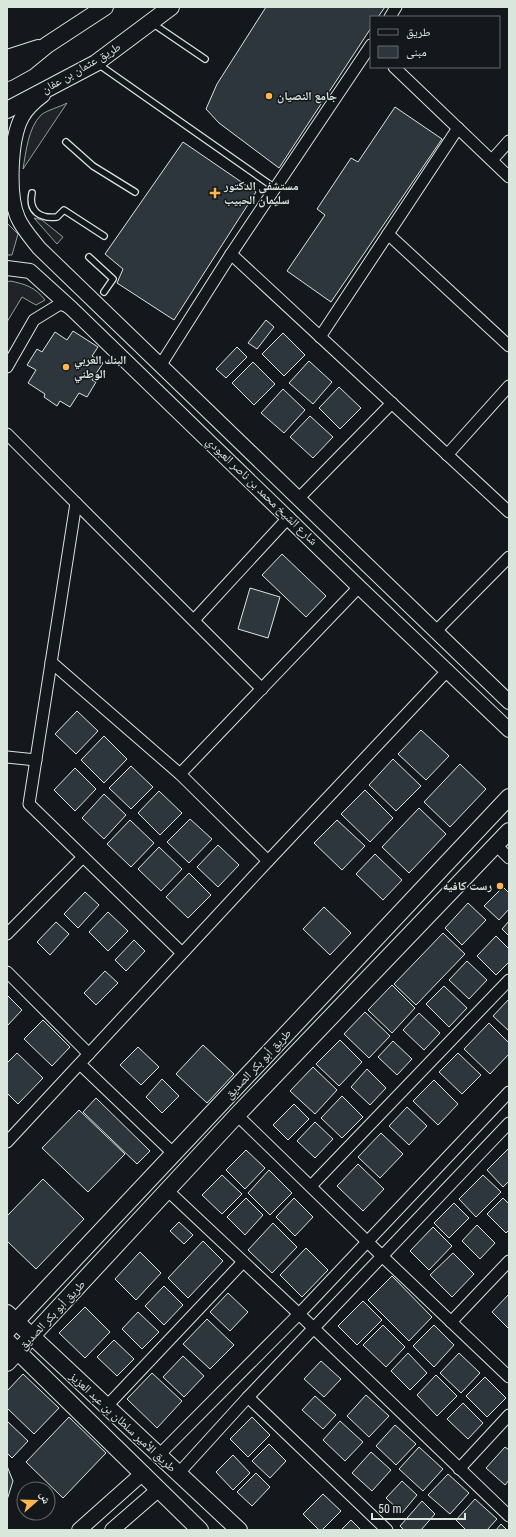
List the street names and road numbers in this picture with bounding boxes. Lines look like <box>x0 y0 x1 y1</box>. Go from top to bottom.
street label: طريق عثمان بن عفان <box>39 40 123 97</box>
street label: شارع الشيخ محمد بن ناصر العبودي <box>201 434 321 550</box>
street label: طريق أبو بكر الصديق <box>222 1026 294 1102</box>
street label: طريق أبو بكر الصديق <box>16 1277 88 1353</box>
street label: طريق الأمير سلطان بن عبد العزيز <box>66 1368 179 1475</box>

